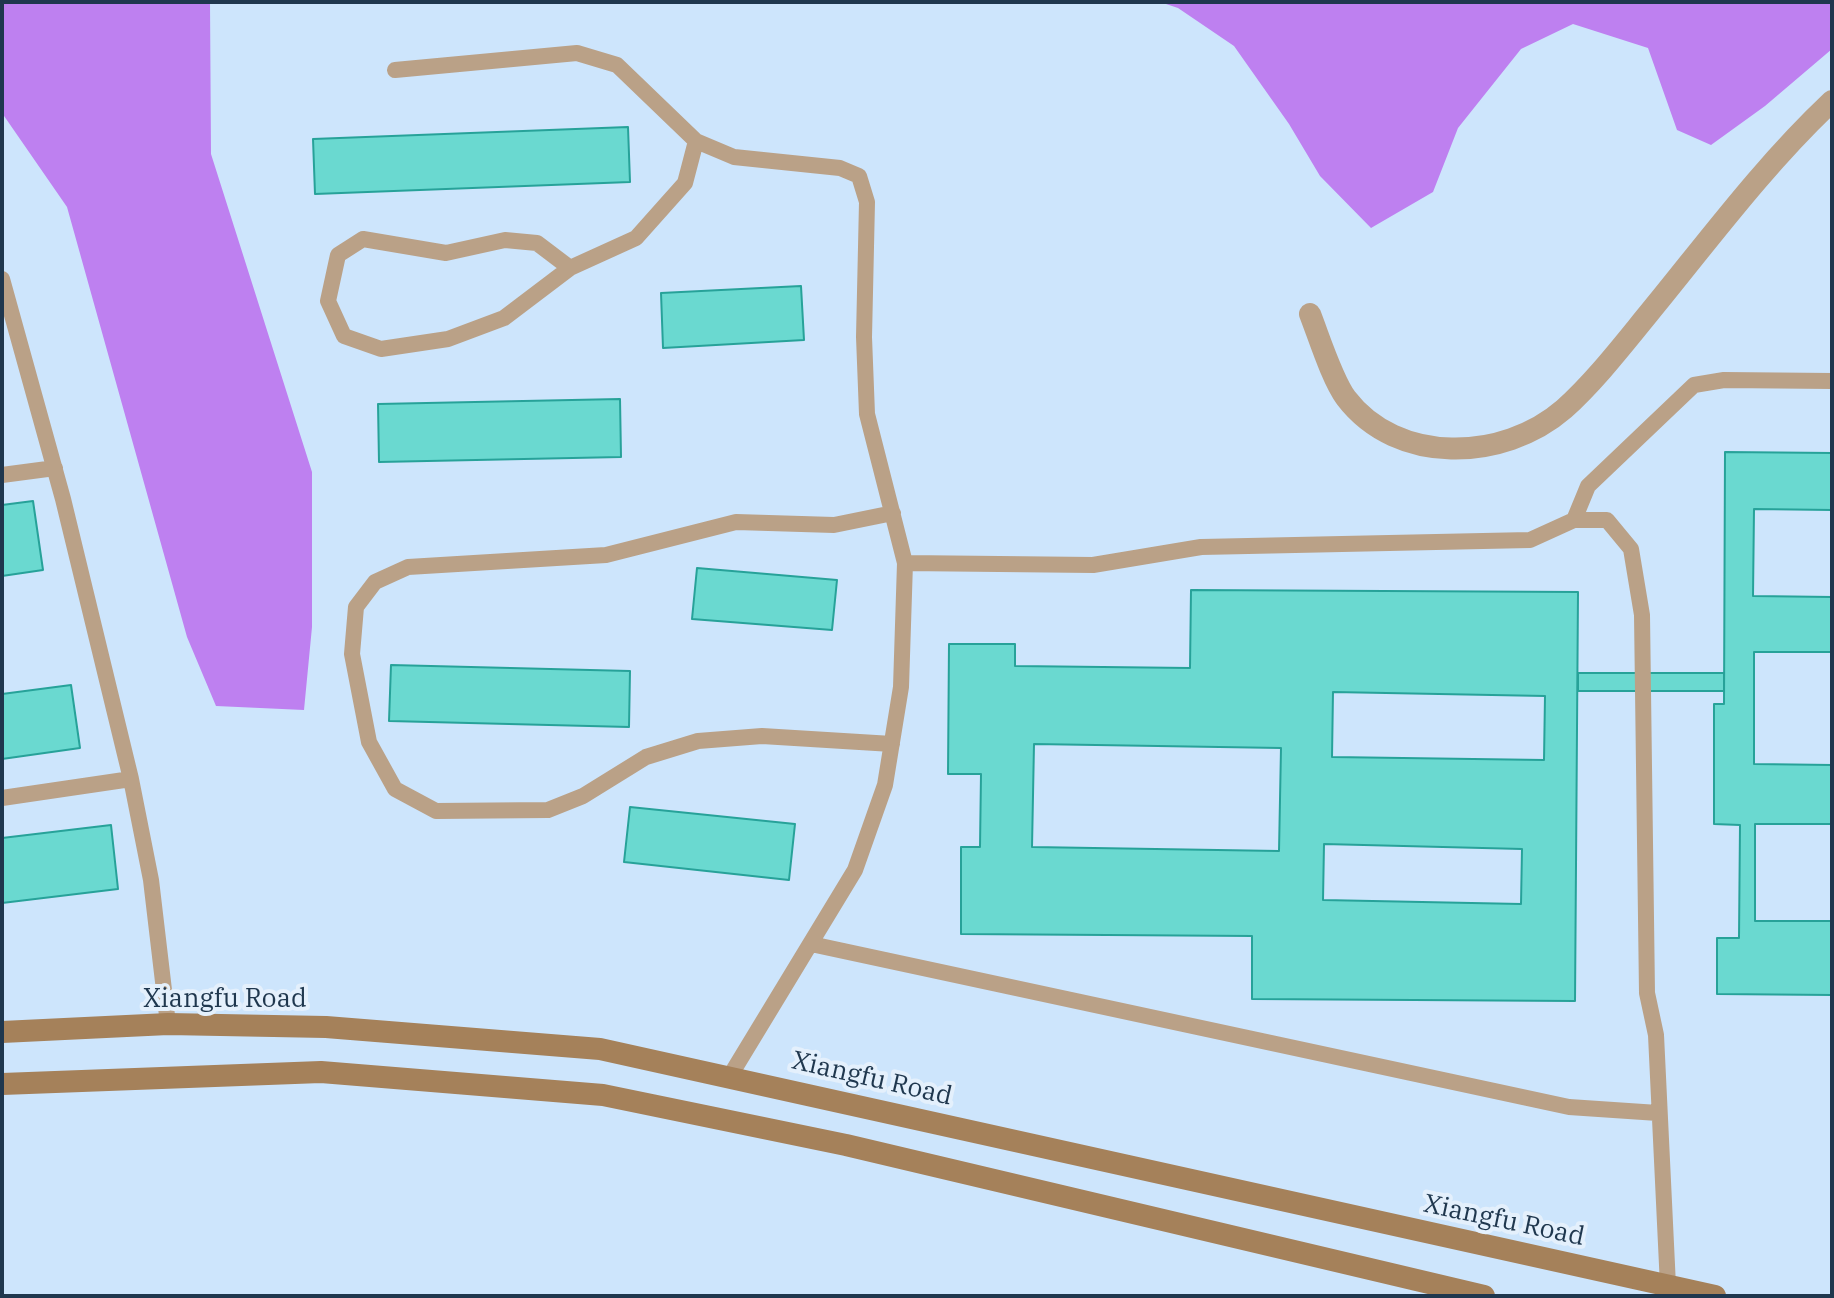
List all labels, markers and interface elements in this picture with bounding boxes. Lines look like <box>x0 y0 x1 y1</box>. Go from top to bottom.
street label: Xiangfu Road <box>143 983 307 1015</box>
street label: Xiangfu Road <box>789 1045 955 1113</box>
street label: Xiangfu Road <box>1421 1189 1587 1253</box>

